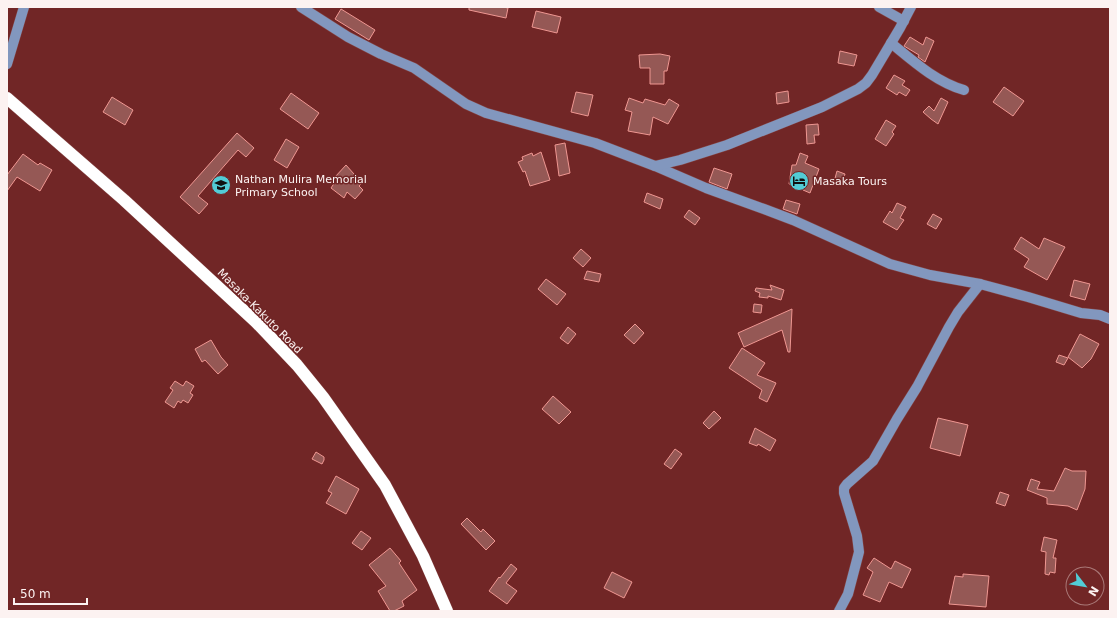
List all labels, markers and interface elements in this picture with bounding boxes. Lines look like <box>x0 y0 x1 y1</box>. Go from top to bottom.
hotel icon: Masaka Tours <box>788 170 810 192</box>
place label: Nathan Mulira Memorial Primary School <box>235 173 367 199</box>
school or university icon: Nathan Mulira Memorial Primary School <box>210 174 232 196</box>
place label: Masaka Tours <box>813 175 887 188</box>
street label: Masaka-Kakuto Road <box>215 266 305 356</box>
north arrow <box>1065 566 1105 606</box>
scale bar <box>14 580 87 606</box>
text: N <box>1085 584 1101 598</box>
text: 50 m <box>20 587 51 601</box>

